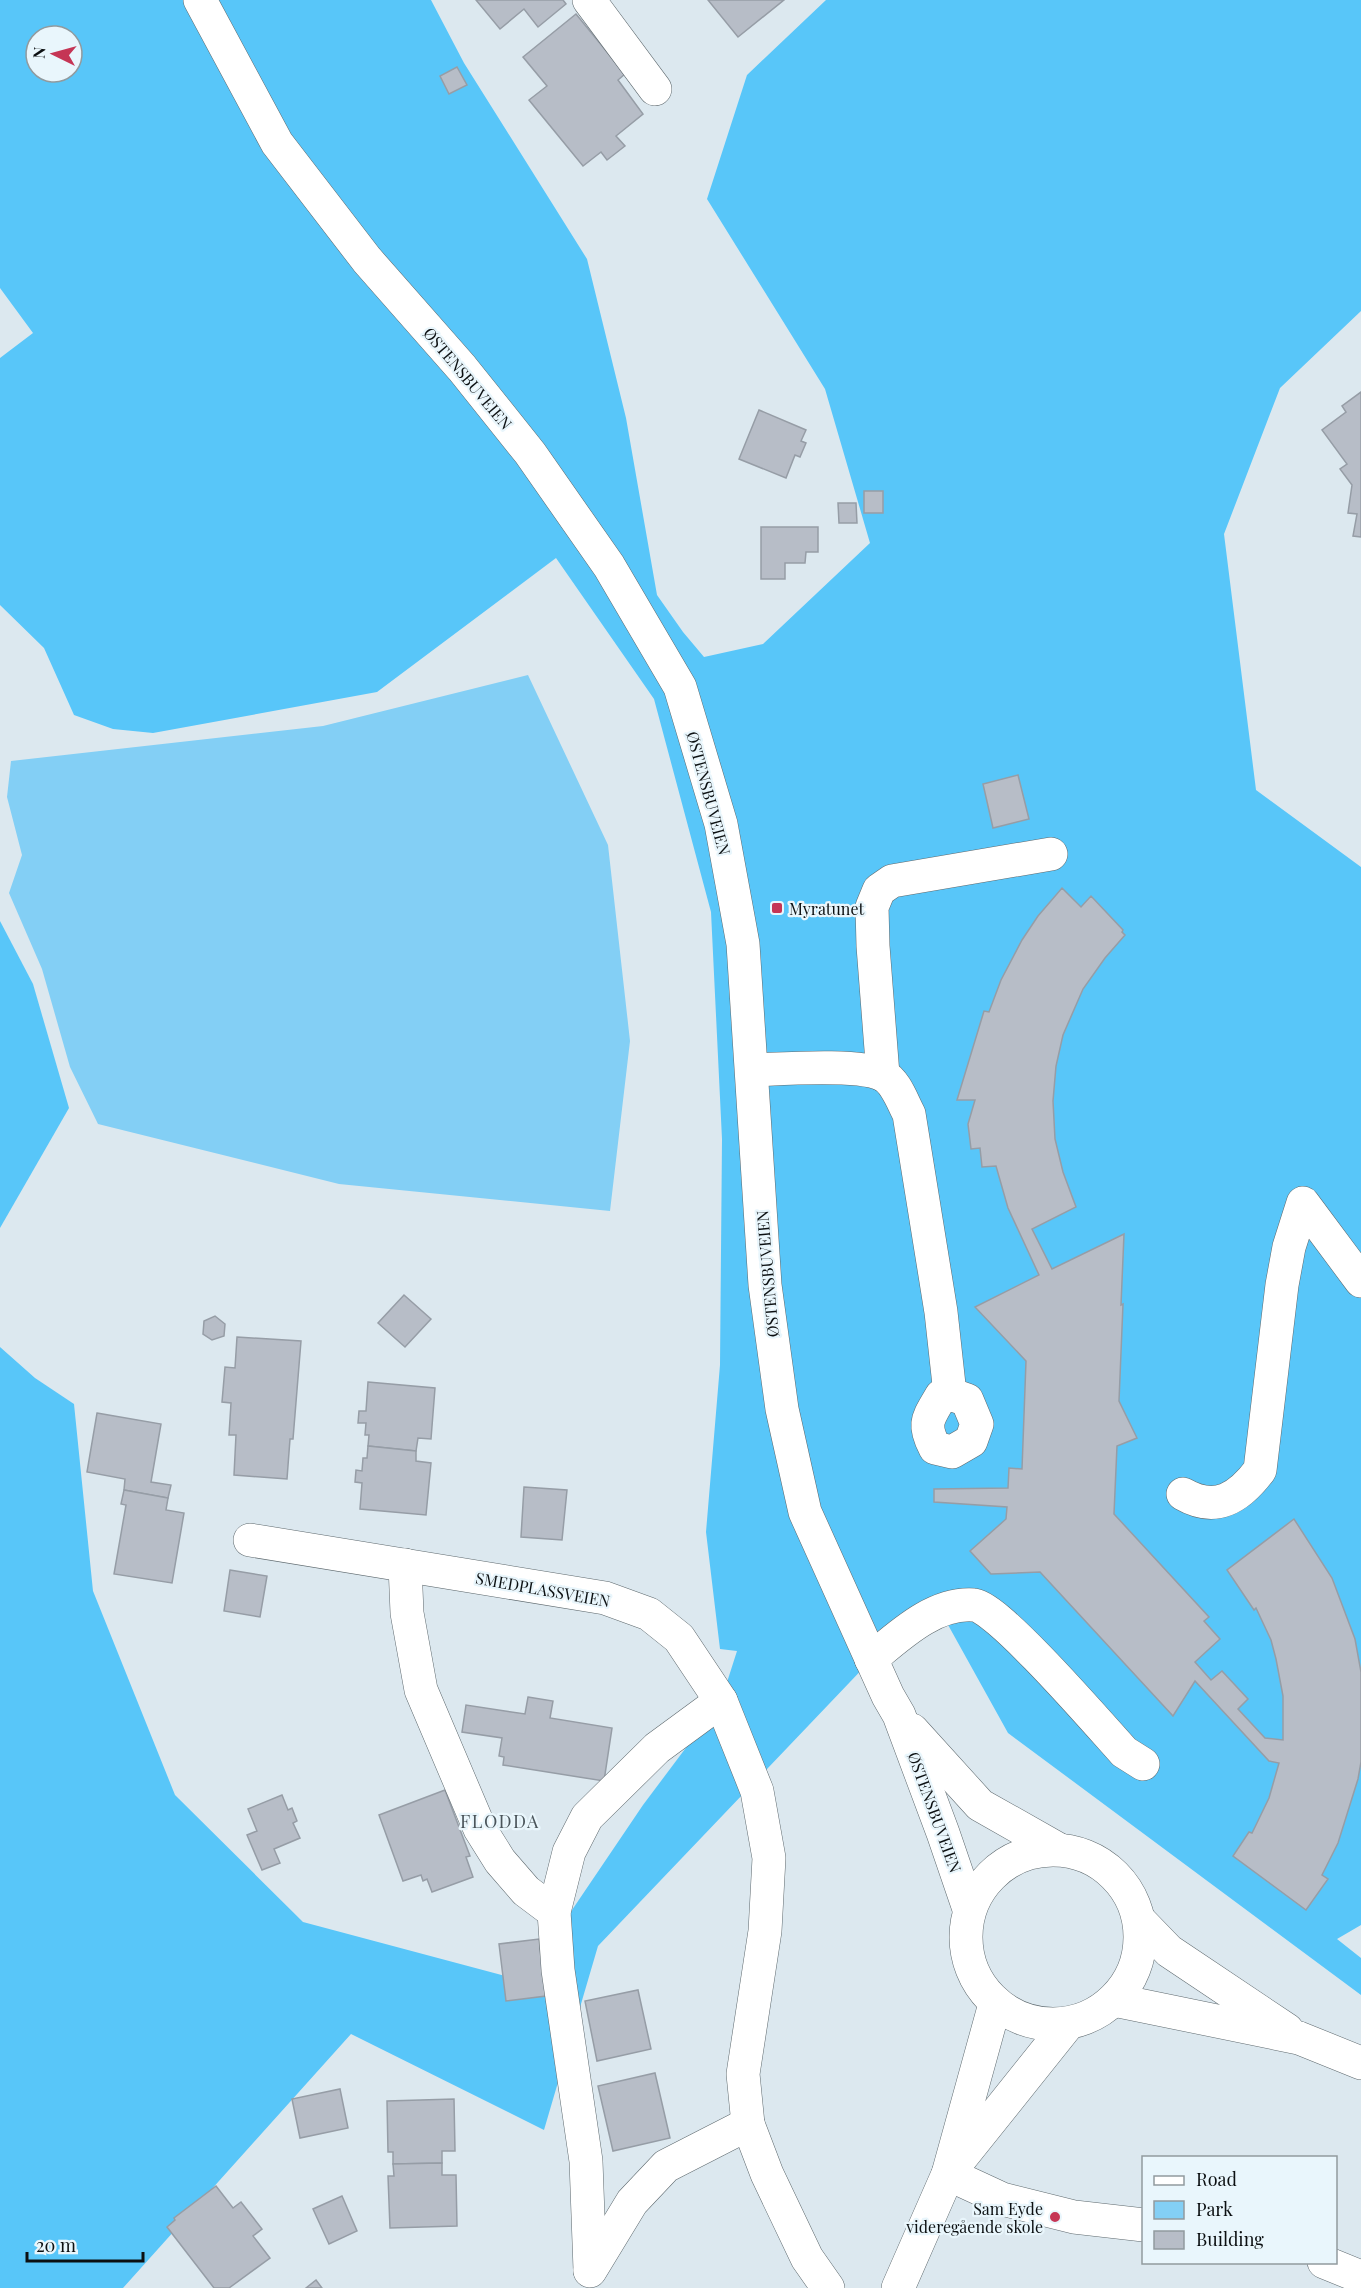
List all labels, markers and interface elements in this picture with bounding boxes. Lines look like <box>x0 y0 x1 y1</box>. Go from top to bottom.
north arrow <box>24 24 84 84</box>
text: N <box>28 46 50 59</box>
street label: ØSTENSBUVEIEN <box>419 323 517 433</box>
street label: ØSTENSBUVEIEN <box>682 729 736 857</box>
place label: Myratunet <box>789 898 864 919</box>
marker: Myratunet <box>770 901 784 915</box>
street label: ØSTENSBUVEIEN <box>751 1210 783 1338</box>
street label: SMEDPLASSVEIEN <box>474 1567 612 1611</box>
street label: ØSTENSBUVEIEN <box>903 1749 967 1875</box>
district label: FLODDA <box>460 1809 540 1833</box>
legend <box>1142 2156 1337 2264</box>
text: Road <box>1196 2167 1237 2191</box>
text: Park <box>1196 2197 1233 2221</box>
place label: Sam Eyde videregående skole <box>905 2198 1043 2237</box>
marker: Sam Eyde videregående skole <box>1048 2210 1062 2224</box>
scale bar <box>27 2225 142 2263</box>
text: Building <box>1196 2227 1264 2251</box>
text: 20 m <box>36 2233 76 2257</box>

